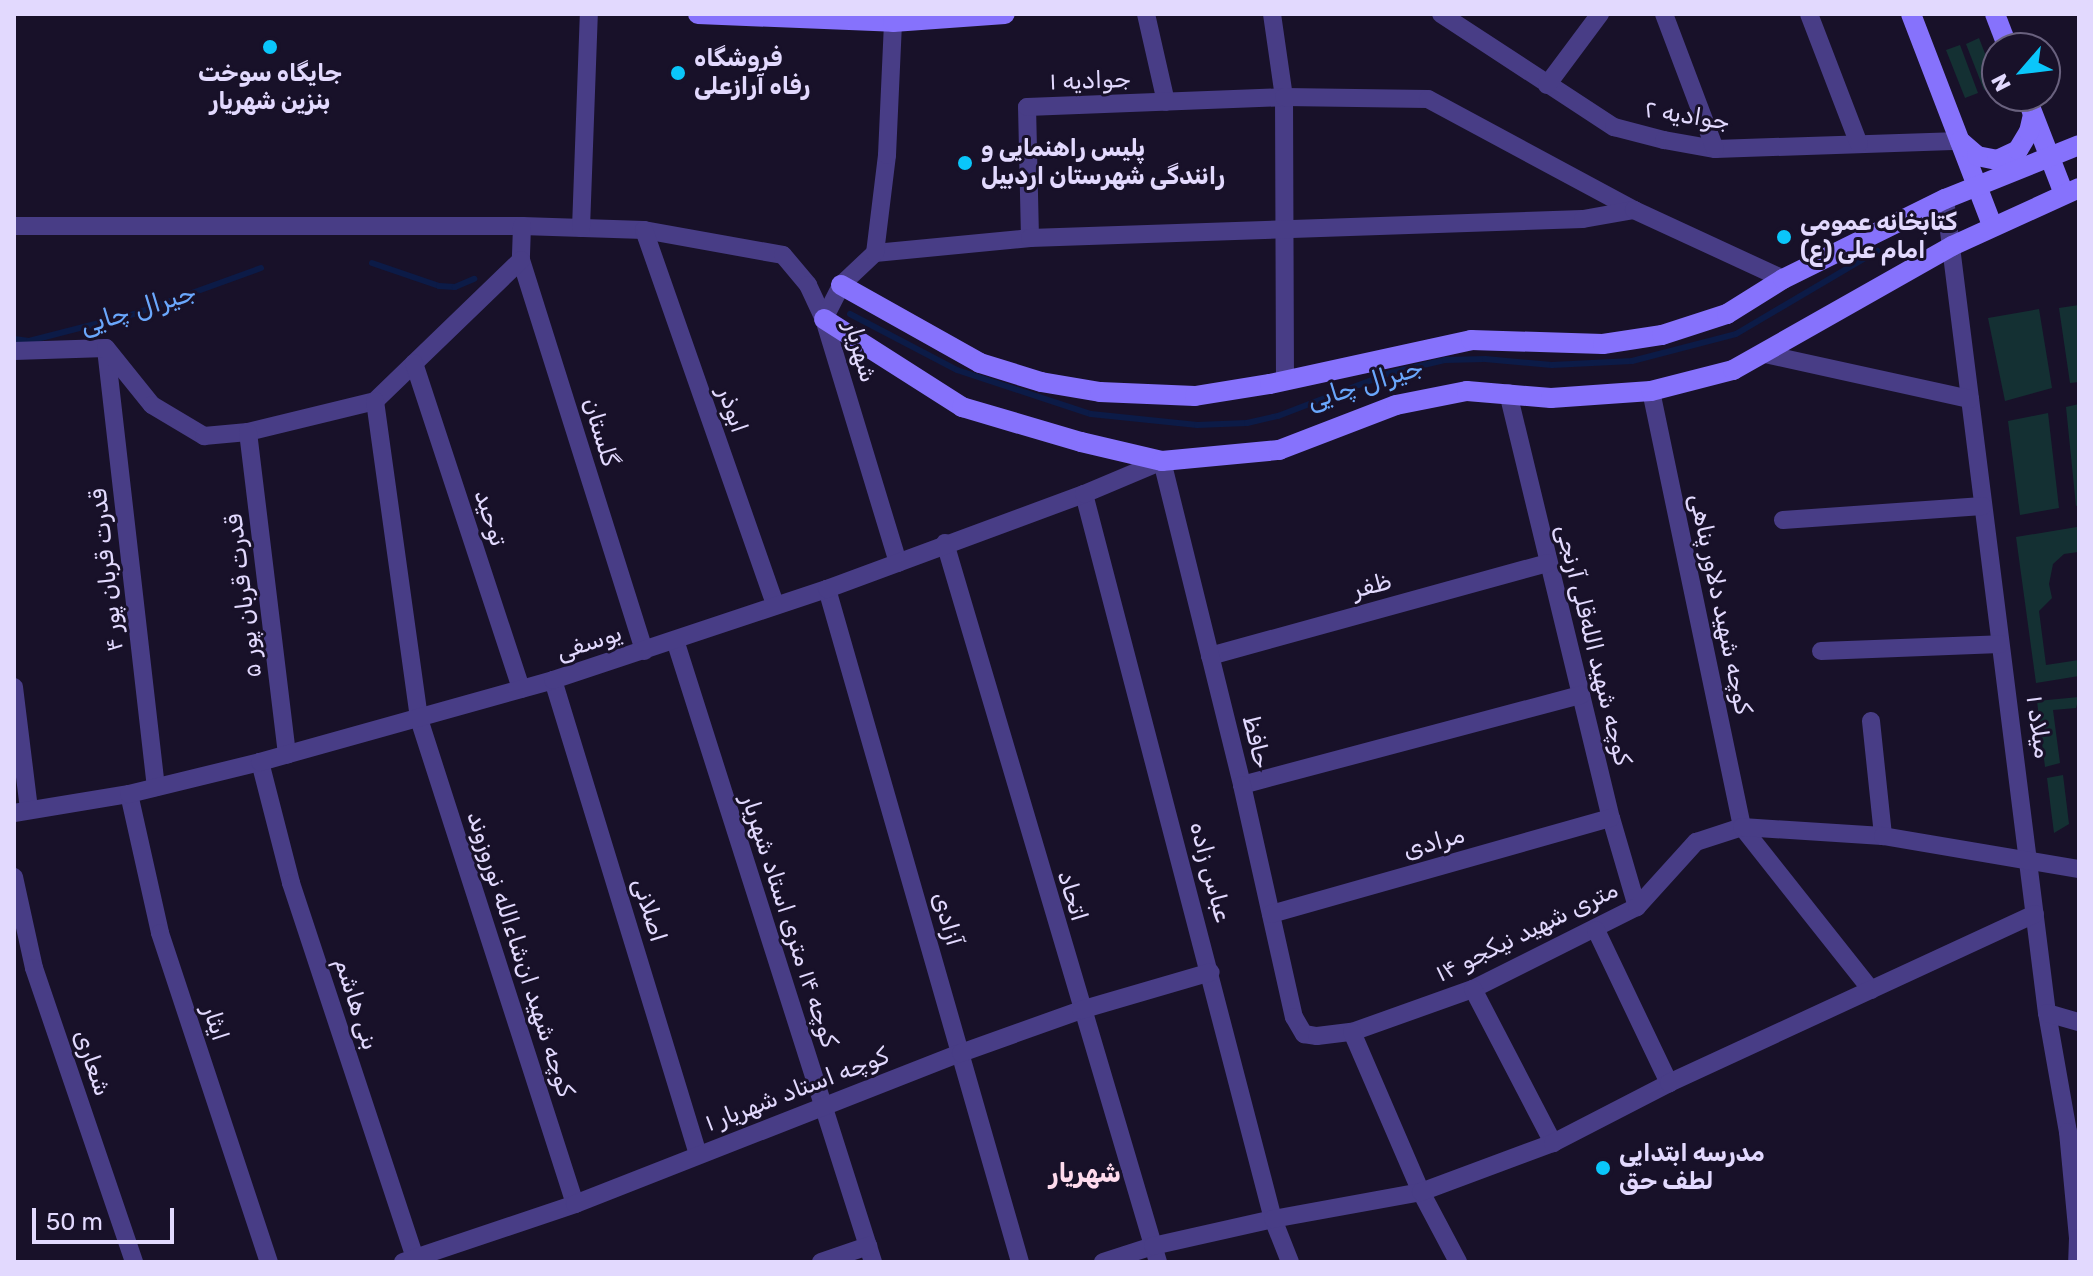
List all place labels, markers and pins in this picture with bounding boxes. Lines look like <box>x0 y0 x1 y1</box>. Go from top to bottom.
marker: جایگاه سوخت بنزین شهریار <box>261 38 279 56</box>
place label: فروشگاه رفاه آرازعلی <box>694 45 810 101</box>
place label: جایگاه سوخت بنزین شهریار <box>198 60 342 116</box>
marker: فروشگاه رفاه آرازعلی <box>669 64 687 82</box>
place label: پلیس راهنمایی و رانندگی شهرستان اردبیل <box>981 135 1225 191</box>
marker: پلیس راهنمایی و رانندگی شهرستان اردبیل <box>956 154 974 172</box>
place label: کتابخانه عمومی امام علی (ع) <box>1800 209 1957 265</box>
marker: کتابخانه عمومی امام علی (ع) <box>1775 228 1793 246</box>
place label: مدرسه ابتدایی لطف حق <box>1619 1140 1765 1196</box>
marker: مدرسه ابتدایی لطف حق <box>1594 1159 1612 1177</box>

